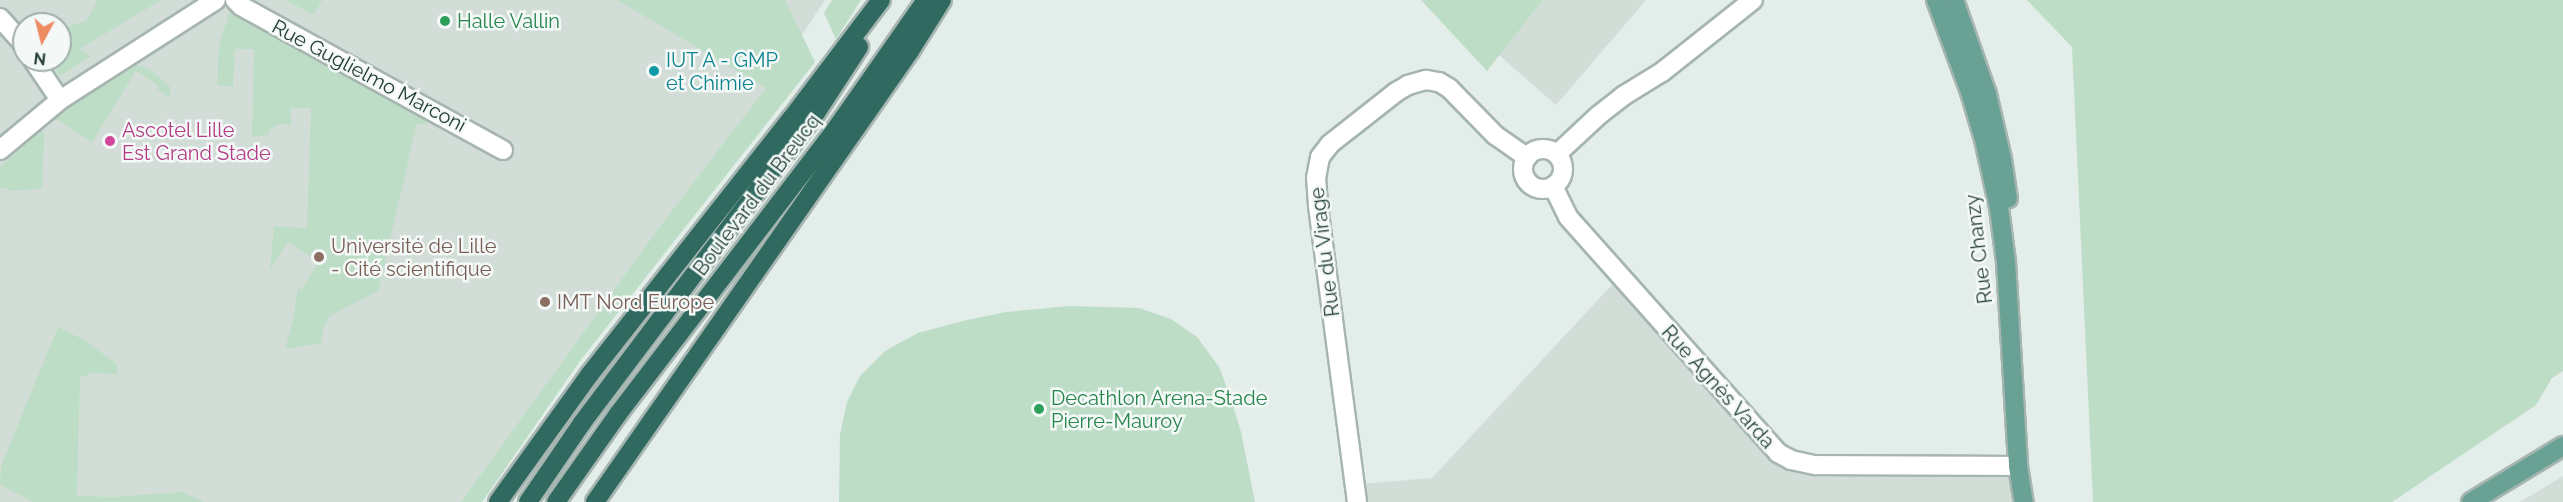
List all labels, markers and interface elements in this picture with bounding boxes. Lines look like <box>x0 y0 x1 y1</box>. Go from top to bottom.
place label: Halle Vallin <box>457 9 561 33</box>
north arrow <box>12 12 72 72</box>
marker: Halle Vallin <box>438 14 452 28</box>
street label: Rue Guglielmo Marconi <box>268 15 470 137</box>
text: N <box>33 48 47 69</box>
place label: IUT A - GMP et Chimie <box>666 48 780 95</box>
marker: IUT A - GMP et Chimie <box>647 64 661 78</box>
street label: Boulevard du Breucq <box>688 110 826 280</box>
place label: Ascotel Lille Est Grand Stade <box>122 118 271 165</box>
marker: Ascotel Lille Est Grand Stade <box>103 134 117 148</box>
street label: Rue du Virage <box>1305 186 1345 318</box>
street label: Rue Chanzy <box>1960 193 1998 305</box>
place label: Université de Lille ‐ Cité scientifique <box>331 234 496 281</box>
marker: Université de Lille ‐ Cité scientifique <box>312 250 326 264</box>
place label: IMT Nord Europe <box>557 290 715 314</box>
marker: IMT Nord Europe <box>538 295 552 309</box>
street label: Rue Agnès Varda <box>1656 320 1780 454</box>
place label: Decathlon Arena-Stade Pierre-Mauroy <box>1051 386 1268 433</box>
marker: Decathlon Arena-Stade Pierre-Mauroy <box>1032 402 1046 416</box>

